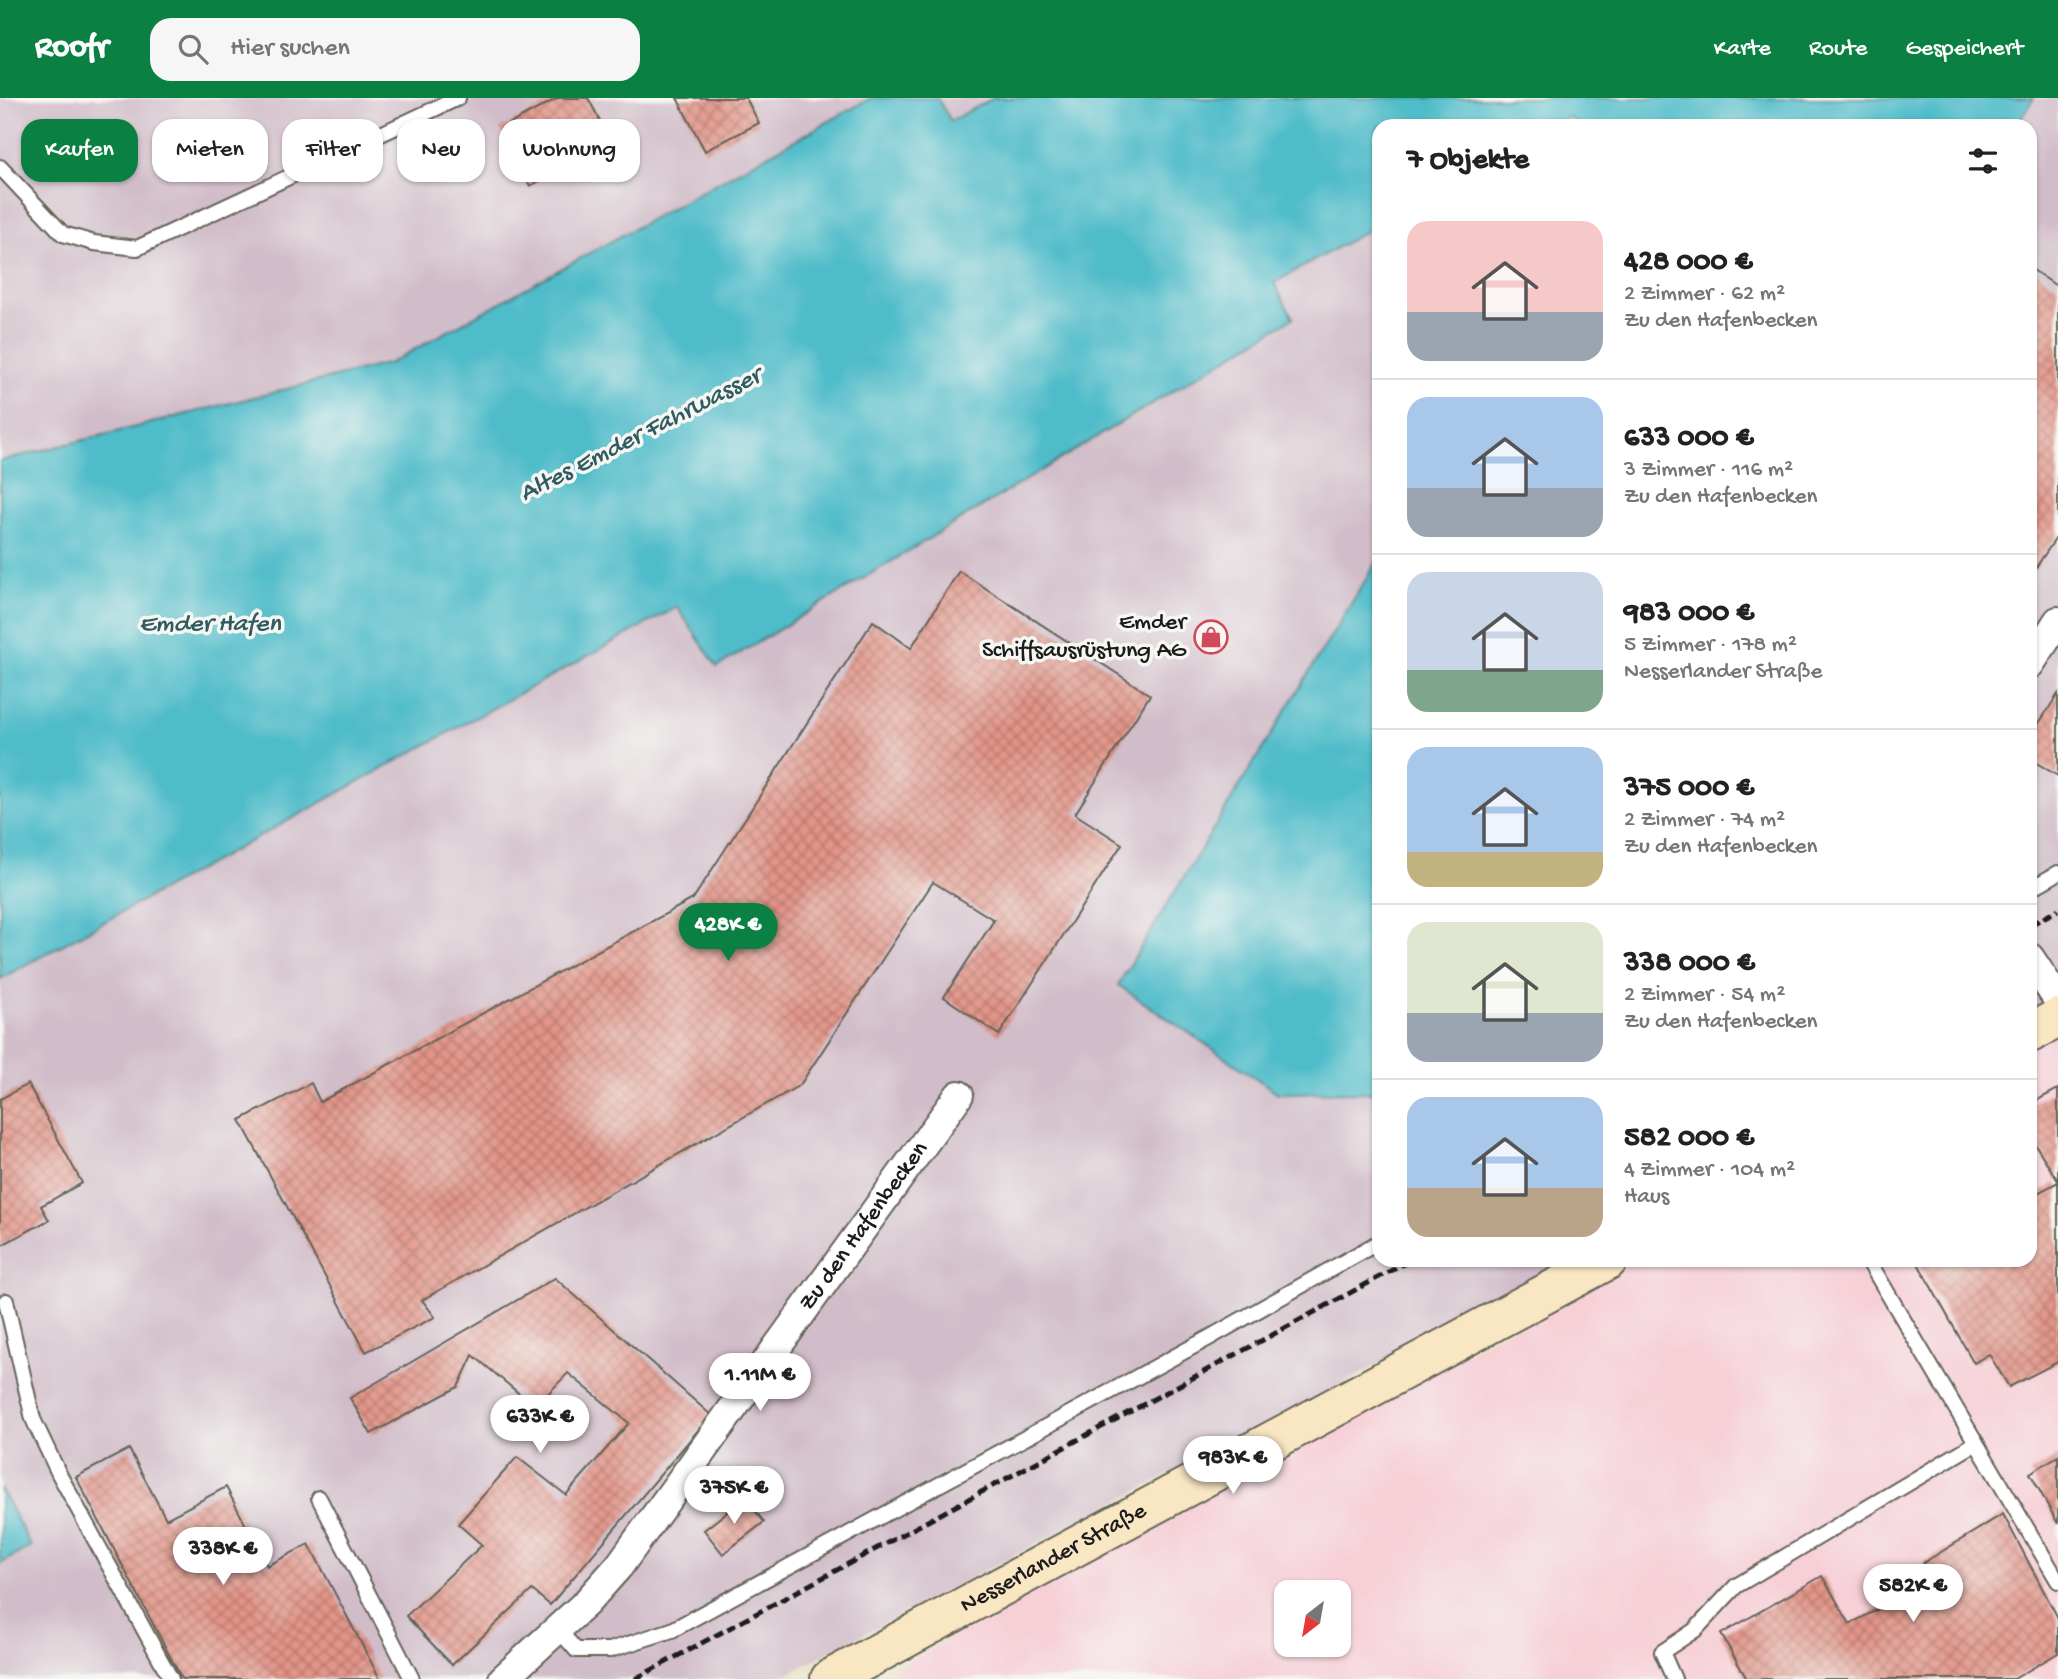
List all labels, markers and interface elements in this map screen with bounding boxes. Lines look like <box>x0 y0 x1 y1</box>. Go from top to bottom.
search box <box>150 18 640 81</box>
text: Roofr <box>35 30 108 68</box>
icon: search <box>174 30 212 68</box>
text: Hier suchen <box>230 34 350 65</box>
text: Karte <box>1714 35 1771 64</box>
text: Route <box>1809 35 1868 64</box>
text: Gespeichert <box>1906 35 2023 64</box>
chip: Kaufen <box>21 119 138 182</box>
chip: Mieten <box>152 119 268 182</box>
chip: Filter <box>282 119 383 182</box>
chip: Neu <box>397 119 485 182</box>
chip: Wohnung <box>499 119 640 182</box>
icon: filters <box>1964 142 2002 180</box>
text: 7 Objekte <box>1407 144 1529 179</box>
text: 428 000 € <box>1624 246 1753 281</box>
icon: home <box>1463 249 1547 333</box>
text: 2 Zimmer · 62 m² <box>1624 281 1785 308</box>
text: Zu den Hafenbecken <box>1624 308 1817 335</box>
water label: Altes Emder Fahrwasser <box>515 359 771 510</box>
text: 633 000 € <box>1624 422 1754 457</box>
icon: home <box>1463 425 1547 509</box>
text: 3 Zimmer · 116 m² <box>1624 457 1793 484</box>
text: Zu den Hafenbecken <box>1624 484 1817 511</box>
text: 983 000 € <box>1624 597 1754 632</box>
icon: home <box>1463 600 1547 684</box>
place label: Emder Schiffsausrüstung AG <box>982 609 1189 666</box>
water label: Emder Hafen <box>139 610 281 641</box>
shop icon: Emder Schiffsausrüstung AG <box>1192 618 1230 656</box>
text: 5 Zimmer · 178 m² <box>1624 632 1797 659</box>
text: Nesserlander Straße <box>1624 659 1822 686</box>
text: 375 000 € <box>1624 772 1754 807</box>
icon: home <box>1463 775 1547 859</box>
text: 2 Zimmer · 74 m² <box>1624 807 1785 834</box>
text: Zu den Hafenbecken <box>1624 834 1817 861</box>
pin: 428K € <box>671 904 785 963</box>
text: 428K € <box>695 912 761 939</box>
text: 338 000 € <box>1624 947 1755 982</box>
icon: home <box>1463 950 1547 1034</box>
text: 2 Zimmer · 54 m² <box>1624 982 1785 1009</box>
text: Zu den Hafenbecken <box>1624 1009 1817 1036</box>
text: 582 000 € <box>1624 1122 1754 1157</box>
icon: home <box>1463 1125 1547 1209</box>
street label: Zu den Hafenbecken <box>793 1136 935 1317</box>
text: 4 Zimmer · 104 m² <box>1624 1157 1795 1184</box>
text: Haus <box>1624 1184 1669 1211</box>
pin: 1.11M € <box>695 1354 825 1413</box>
text: 1.11M € <box>725 1362 795 1389</box>
pin: 633K € <box>483 1396 597 1455</box>
text: 633K € <box>506 1404 574 1431</box>
pin: 983K € <box>1176 1436 1290 1496</box>
text: 983K € <box>1199 1445 1267 1472</box>
pin: 375K € <box>677 1466 791 1526</box>
text: 375K € <box>700 1475 768 1502</box>
street label: Nesserlander Straße <box>956 1496 1152 1620</box>
pin: 338K € <box>166 1528 280 1587</box>
text: 338K € <box>189 1536 257 1563</box>
pin: 582K € <box>1856 1564 1970 1624</box>
text: 582K € <box>1879 1573 1947 1600</box>
north arrow <box>1274 1580 1351 1657</box>
map controls <box>1274 1580 1351 1657</box>

